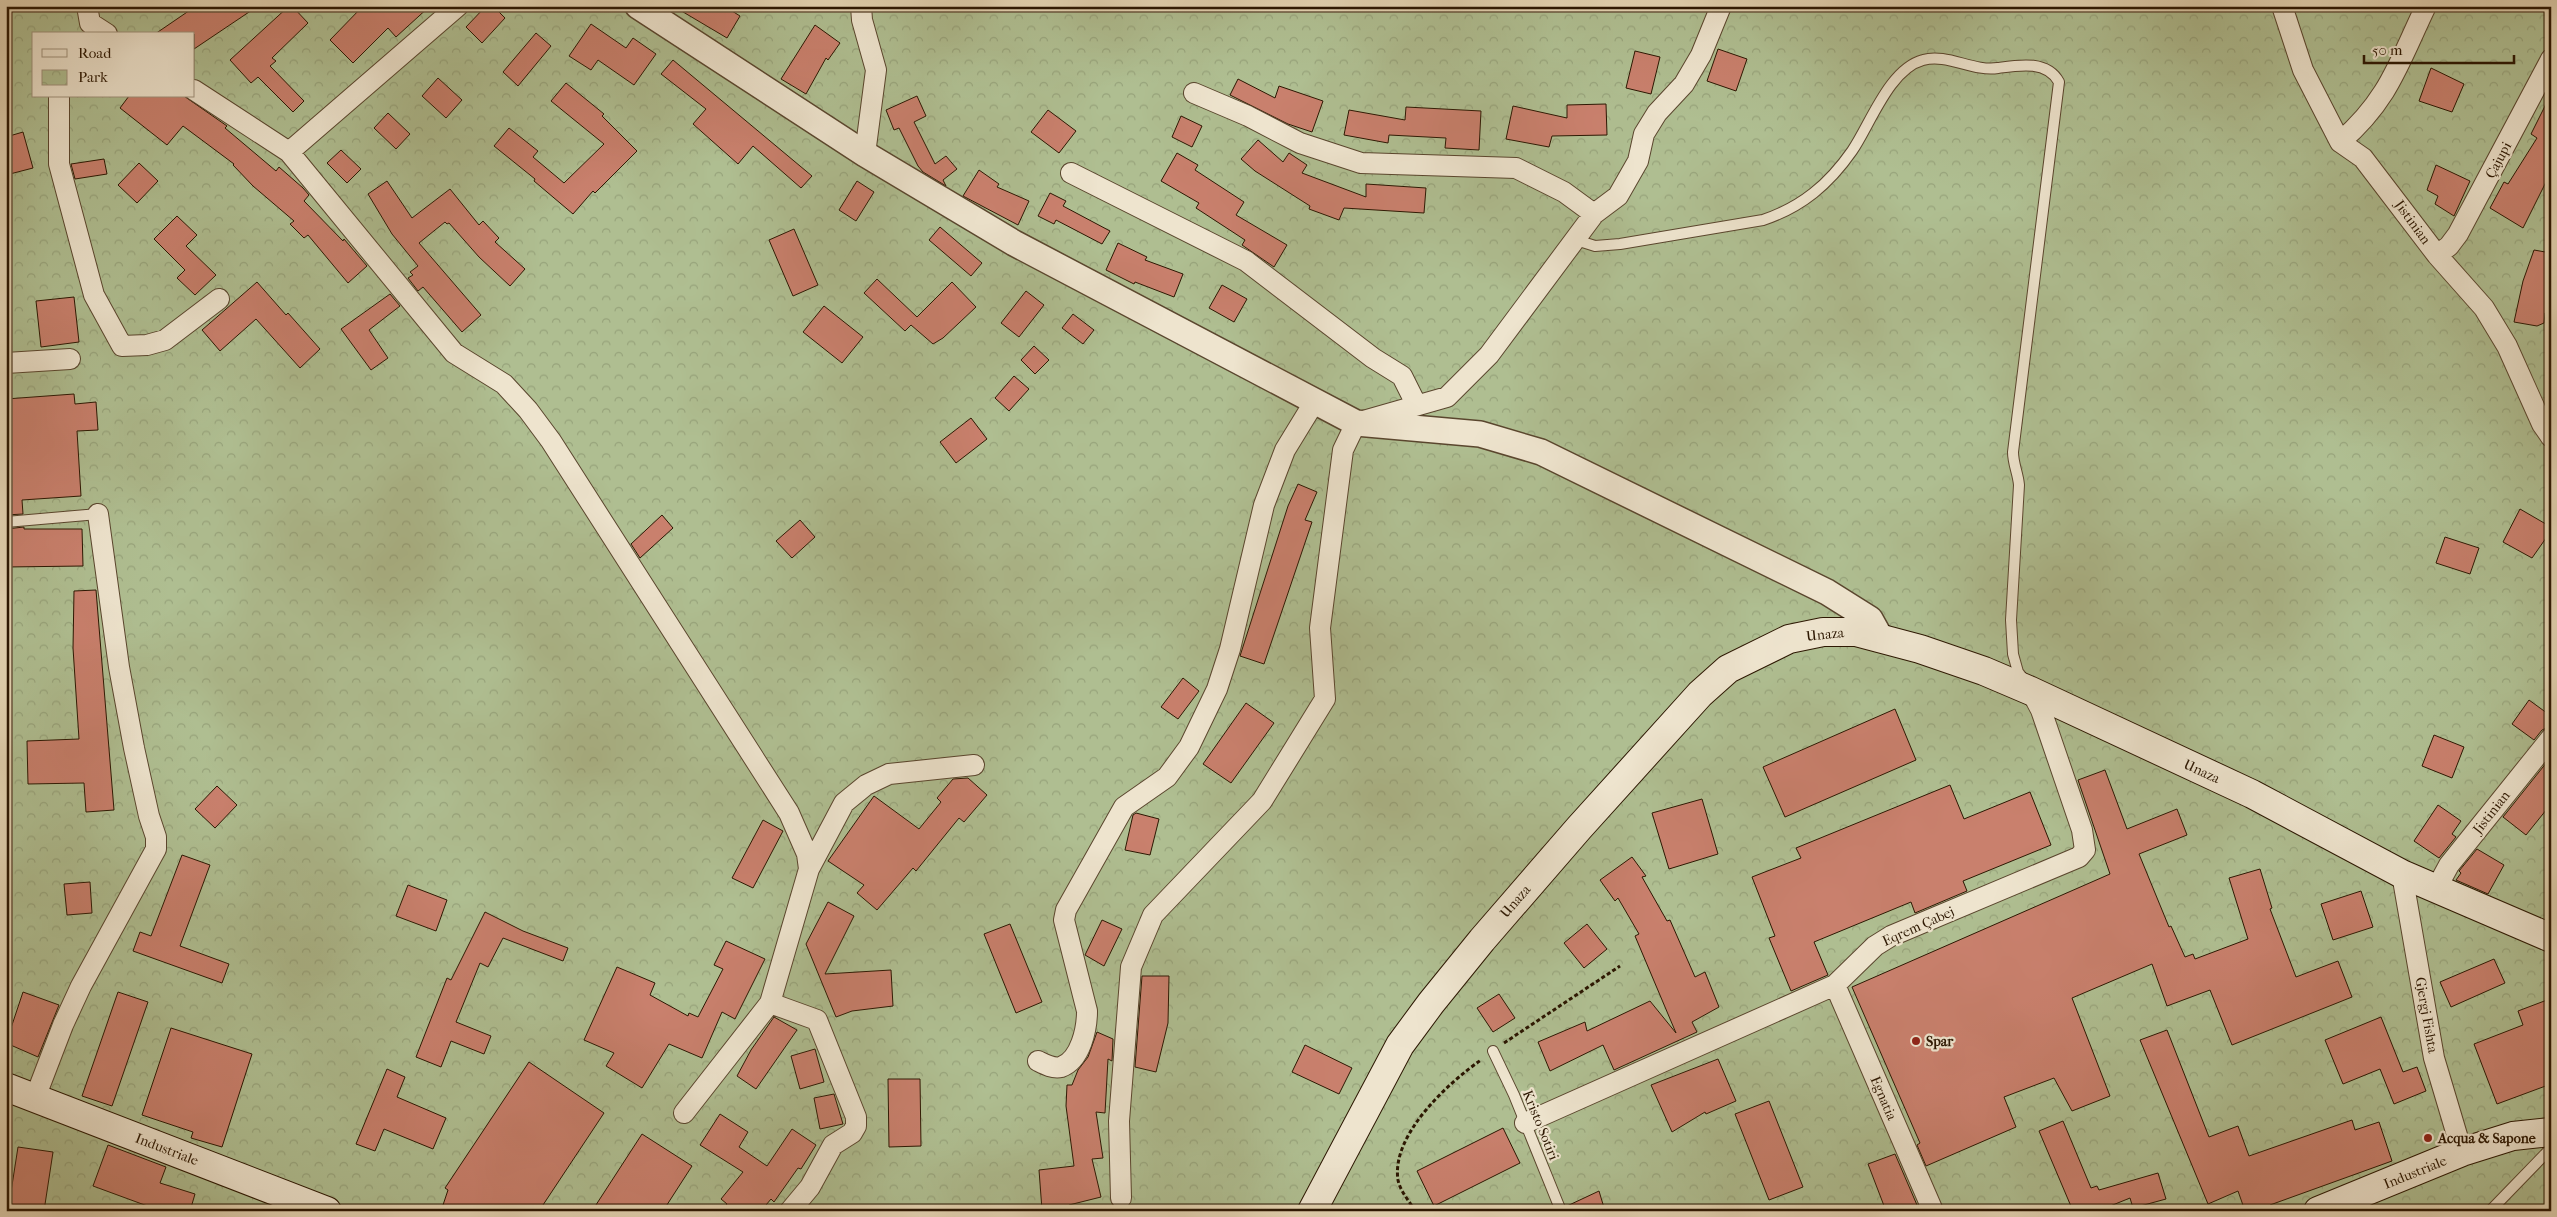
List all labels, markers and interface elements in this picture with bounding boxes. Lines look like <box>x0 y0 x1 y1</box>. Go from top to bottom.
legend <box>32 32 195 98</box>
scale bar <box>2364 32 2514 64</box>
text: 50 m <box>2372 41 2403 59</box>
text: Road <box>78 44 112 62</box>
text: Park <box>78 68 108 86</box>
street label: Çajupi <box>2482 139 2515 181</box>
street label: Jistinian <box>2390 196 2434 248</box>
street label: Unaza <box>1805 624 1845 645</box>
street label: Unaza <box>2181 756 2223 787</box>
street label: Jistinian <box>2469 787 2514 838</box>
street label: Unaza <box>1496 881 1535 921</box>
street label: Eqrem Çabej <box>1880 903 1957 950</box>
street label: Gjergj Fishta <box>2411 976 2442 1055</box>
place label: Spar <box>1926 1033 1954 1050</box>
marker: Spar <box>1910 1035 1922 1047</box>
street label: Egnatia <box>1867 1074 1901 1123</box>
street label: Kristo Sotiri <box>1519 1088 1562 1163</box>
street label: Industriale <box>133 1130 201 1169</box>
place label: Acqua & Sapone <box>2437 1130 2536 1147</box>
marker: Acqua & Sapone <box>2422 1132 2434 1144</box>
street label: Industriale <box>2381 1152 2449 1193</box>

